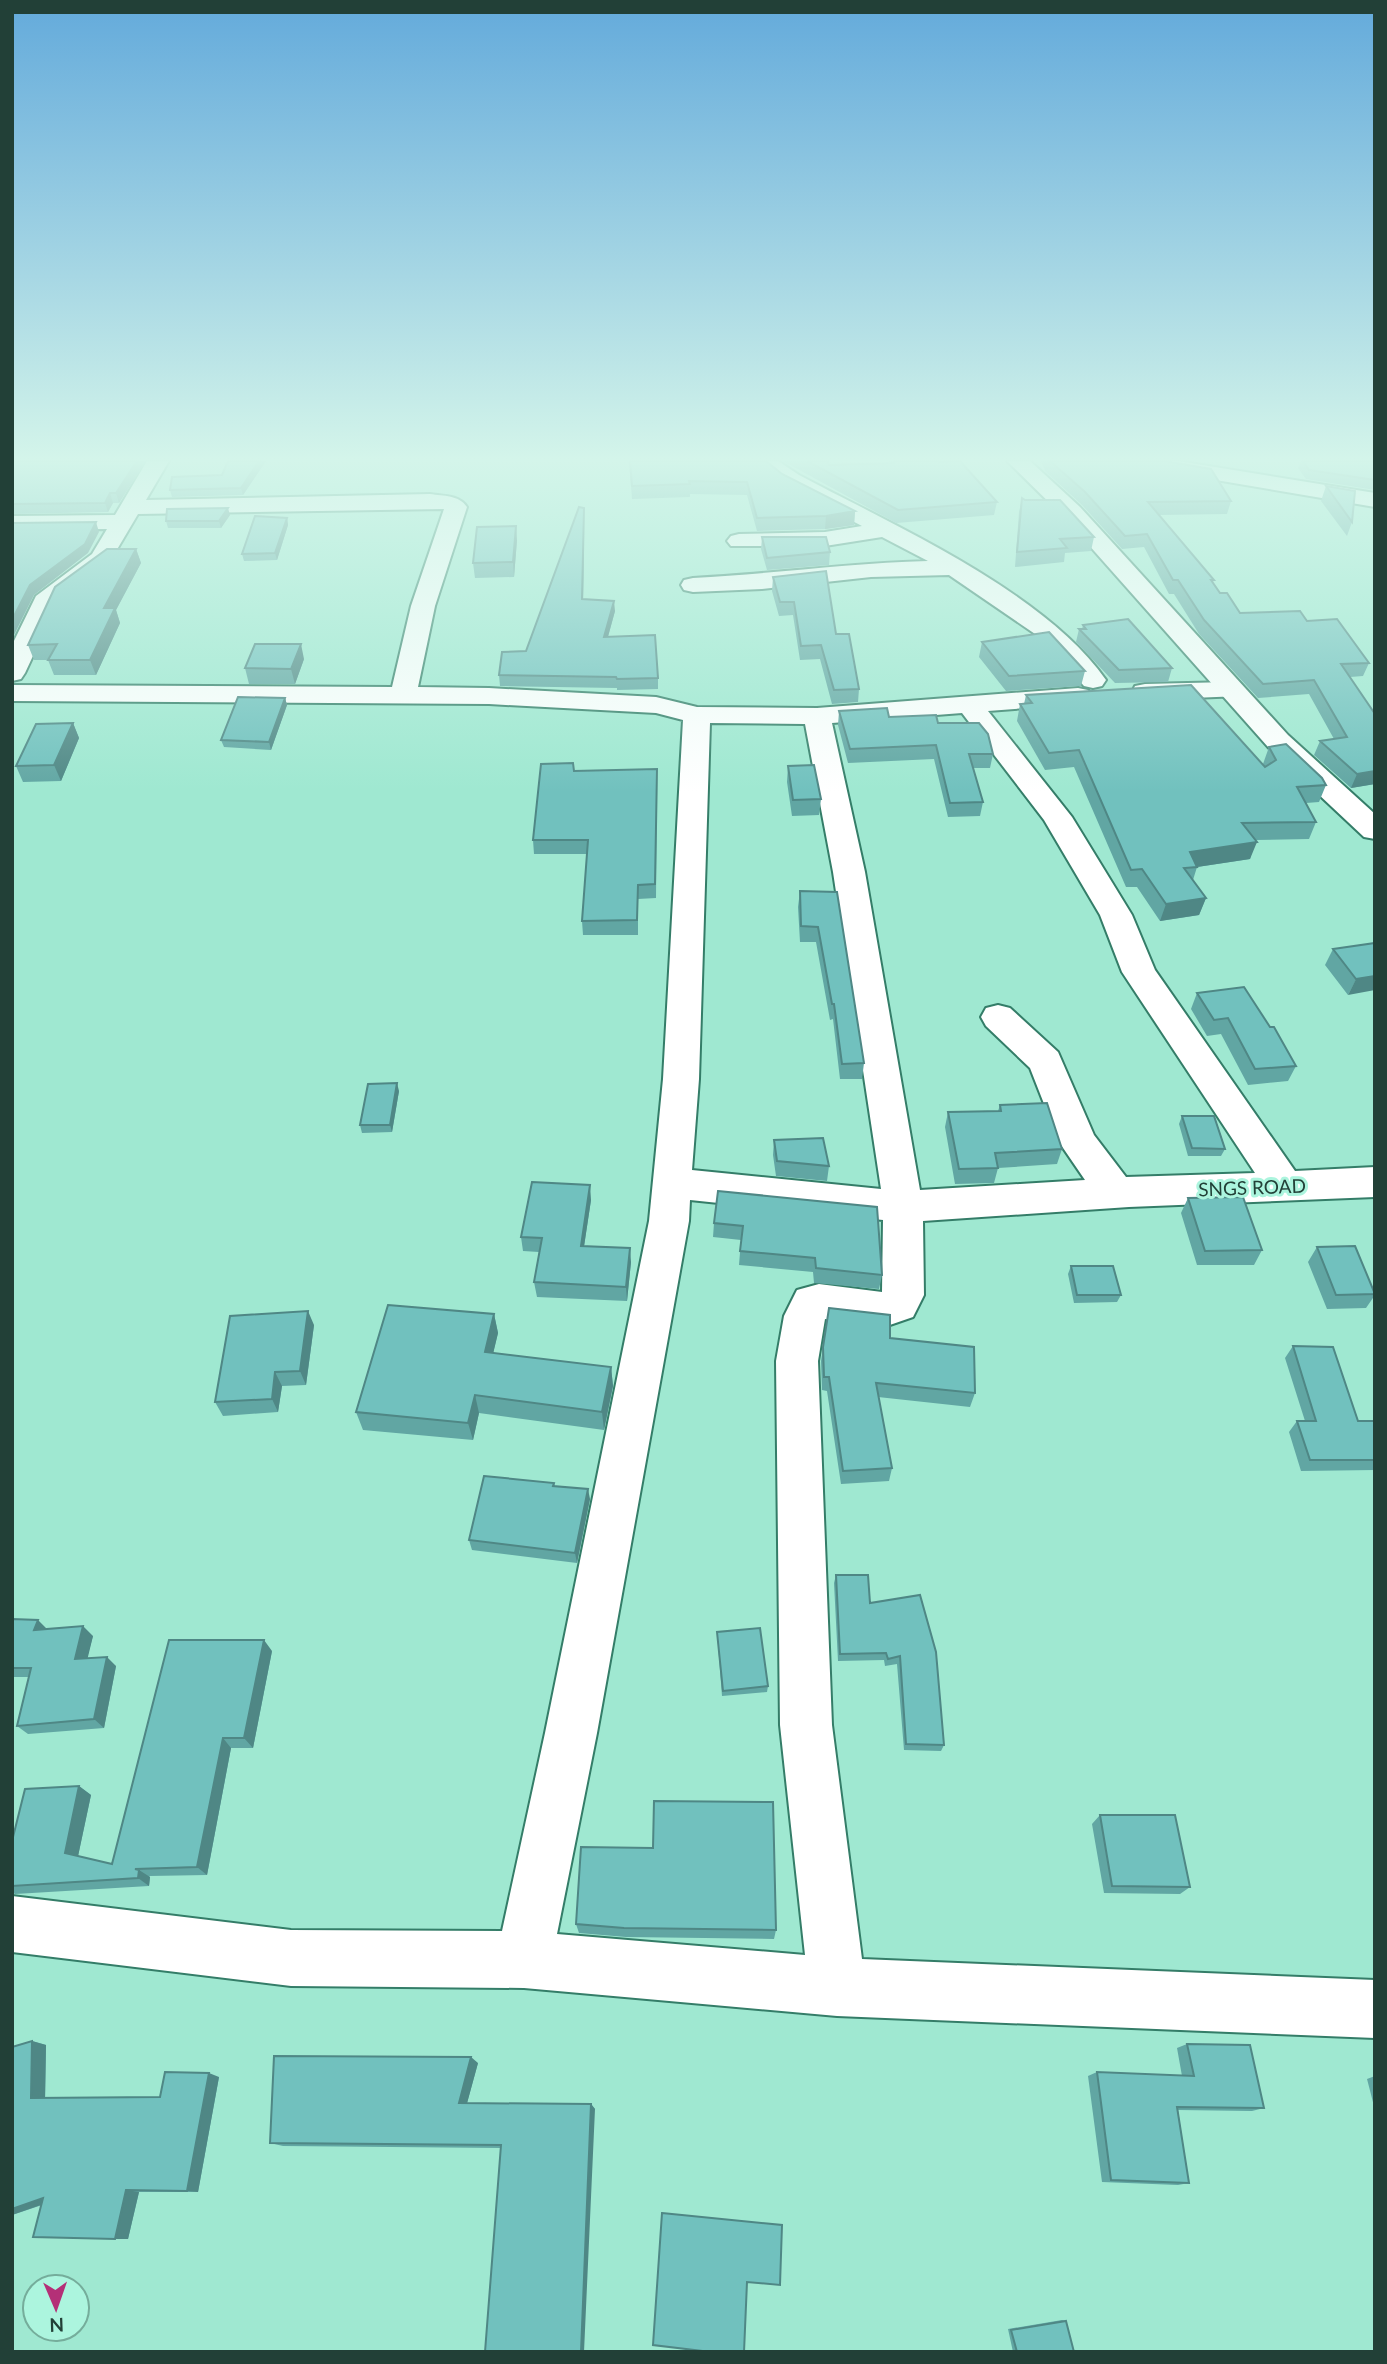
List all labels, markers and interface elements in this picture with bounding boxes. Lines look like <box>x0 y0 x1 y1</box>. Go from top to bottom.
street label: SNGS ROAD <box>1198 1174 1306 1200</box>
north arrow <box>21 2273 91 2343</box>
text: N <box>49 2314 64 2337</box>

